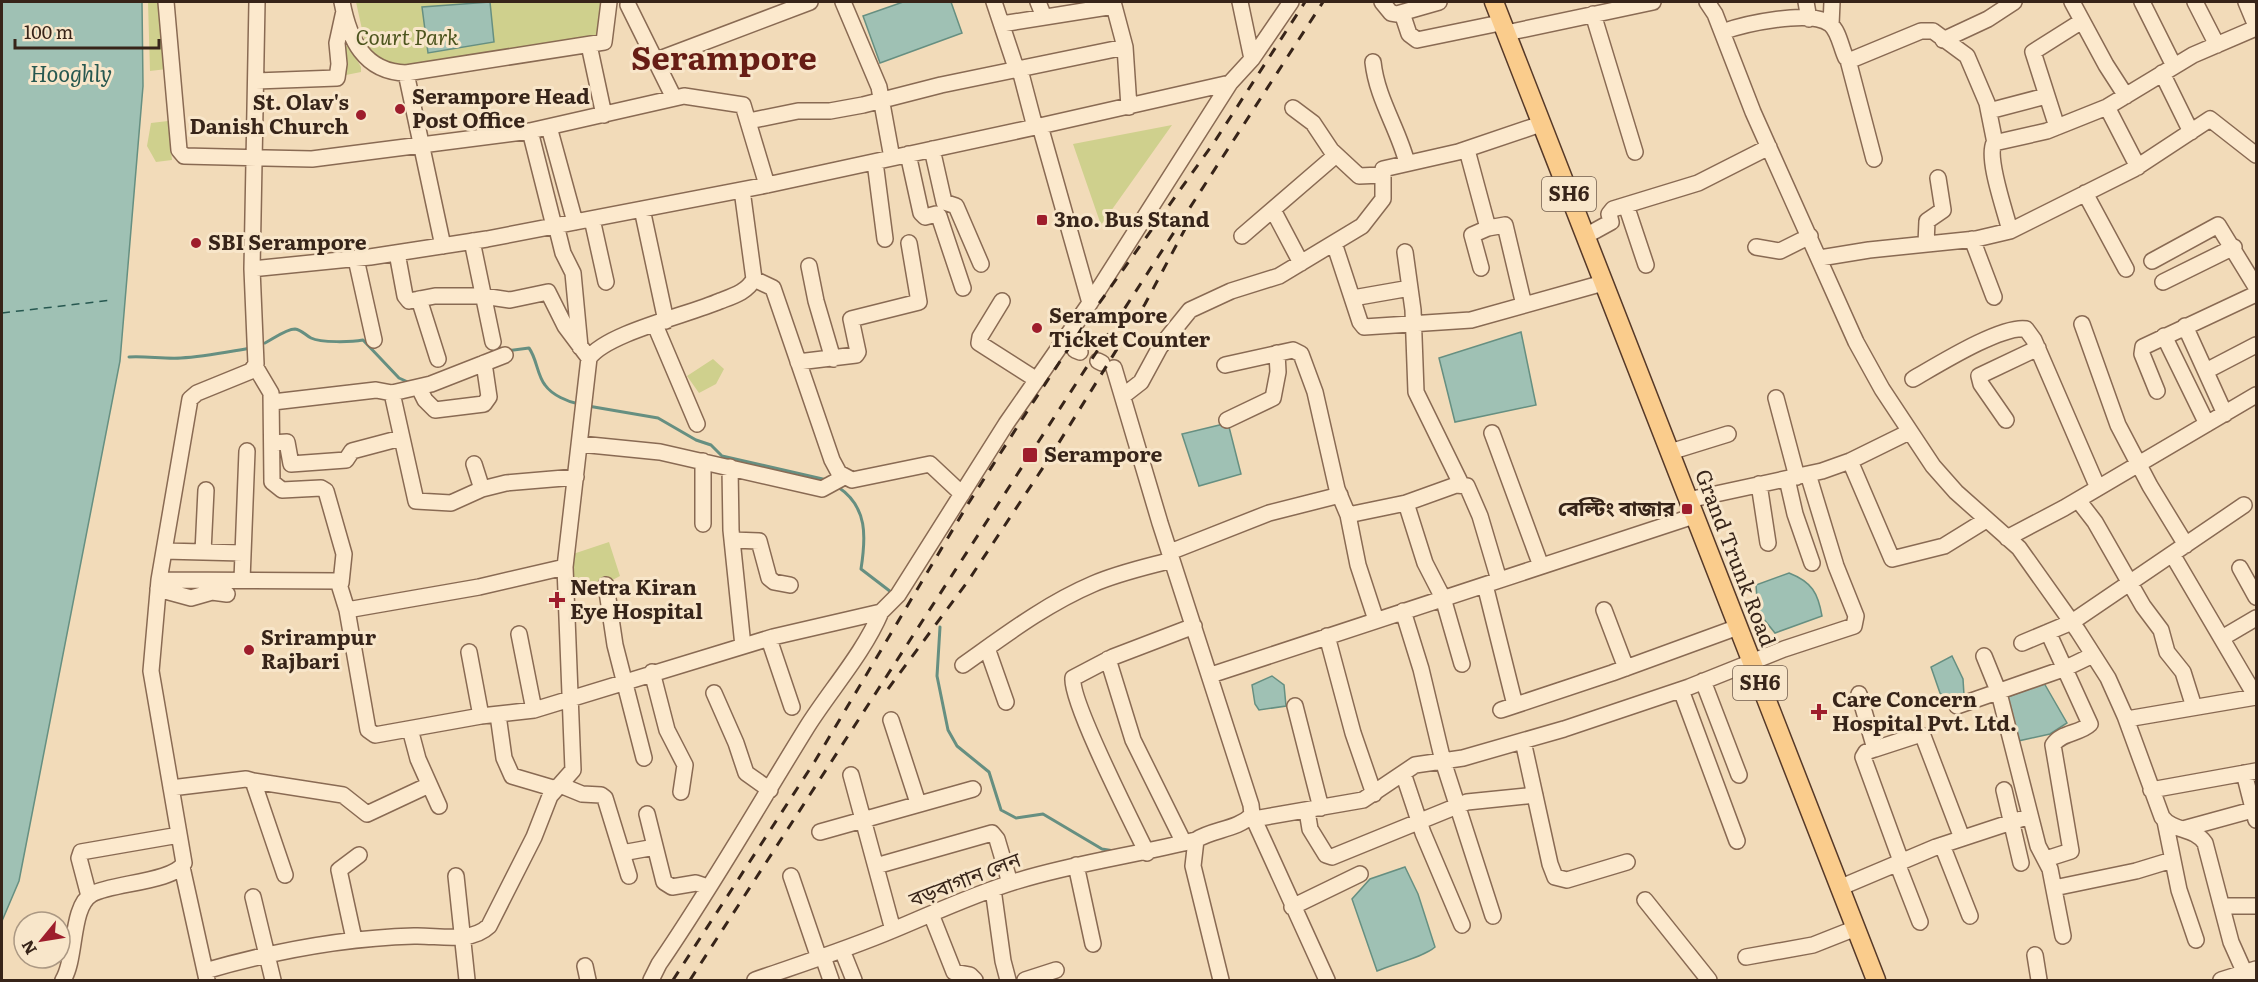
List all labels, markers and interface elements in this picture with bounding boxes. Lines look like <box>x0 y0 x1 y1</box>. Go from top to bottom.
scale bar <box>15 12 159 50</box>
text: 100 m <box>24 18 73 45</box>
park label: Court Park <box>355 20 459 51</box>
district label: Serampore <box>631 31 817 80</box>
water label: Hooghly <box>30 56 112 89</box>
place label: Serampore Head Post Office <box>412 79 590 134</box>
place label: St. Olav's Danish Church <box>189 85 349 140</box>
marker: Serampore Head Post Office <box>393 102 407 116</box>
marker: St. Olav's Danish Church <box>354 108 368 122</box>
road number: SH6 <box>1542 177 1596 211</box>
place label: 3no. Bus Stand <box>1054 202 1210 233</box>
marker: 3no. Bus Stand <box>1035 213 1049 227</box>
place label: SBI Serampore <box>208 225 367 256</box>
marker: SBI Serampore <box>189 236 203 250</box>
place label: Serampore Ticket Counter <box>1049 298 1211 353</box>
marker: Serampore Ticket Counter <box>1030 321 1044 335</box>
place label: Serampore <box>1044 437 1162 468</box>
marker: Serampore <box>1021 446 1039 464</box>
street label: Grand Trunk Road <box>1689 464 1785 650</box>
place label: বেল্টিং বাজার <box>1558 491 1675 522</box>
marker: বেল্টিং বাজার <box>1680 502 1694 516</box>
place label: Netra Kiran Eye Hospital <box>570 570 703 625</box>
marker: Netra Kiran Eye Hospital <box>548 591 566 609</box>
place label: Srirampur Rajbari <box>261 620 377 675</box>
marker: Srirampur Rajbari <box>242 643 256 657</box>
road number: SH6 <box>1733 666 1787 700</box>
place label: Care Concern Hospital Pvt. Ltd. <box>1832 682 2017 737</box>
marker: Care Concern Hospital Pvt. Ltd. <box>1810 703 1828 721</box>
street label: বড়বাগান লেন <box>903 842 1025 913</box>
north arrow <box>12 910 72 970</box>
text: N <box>14 936 42 960</box>

